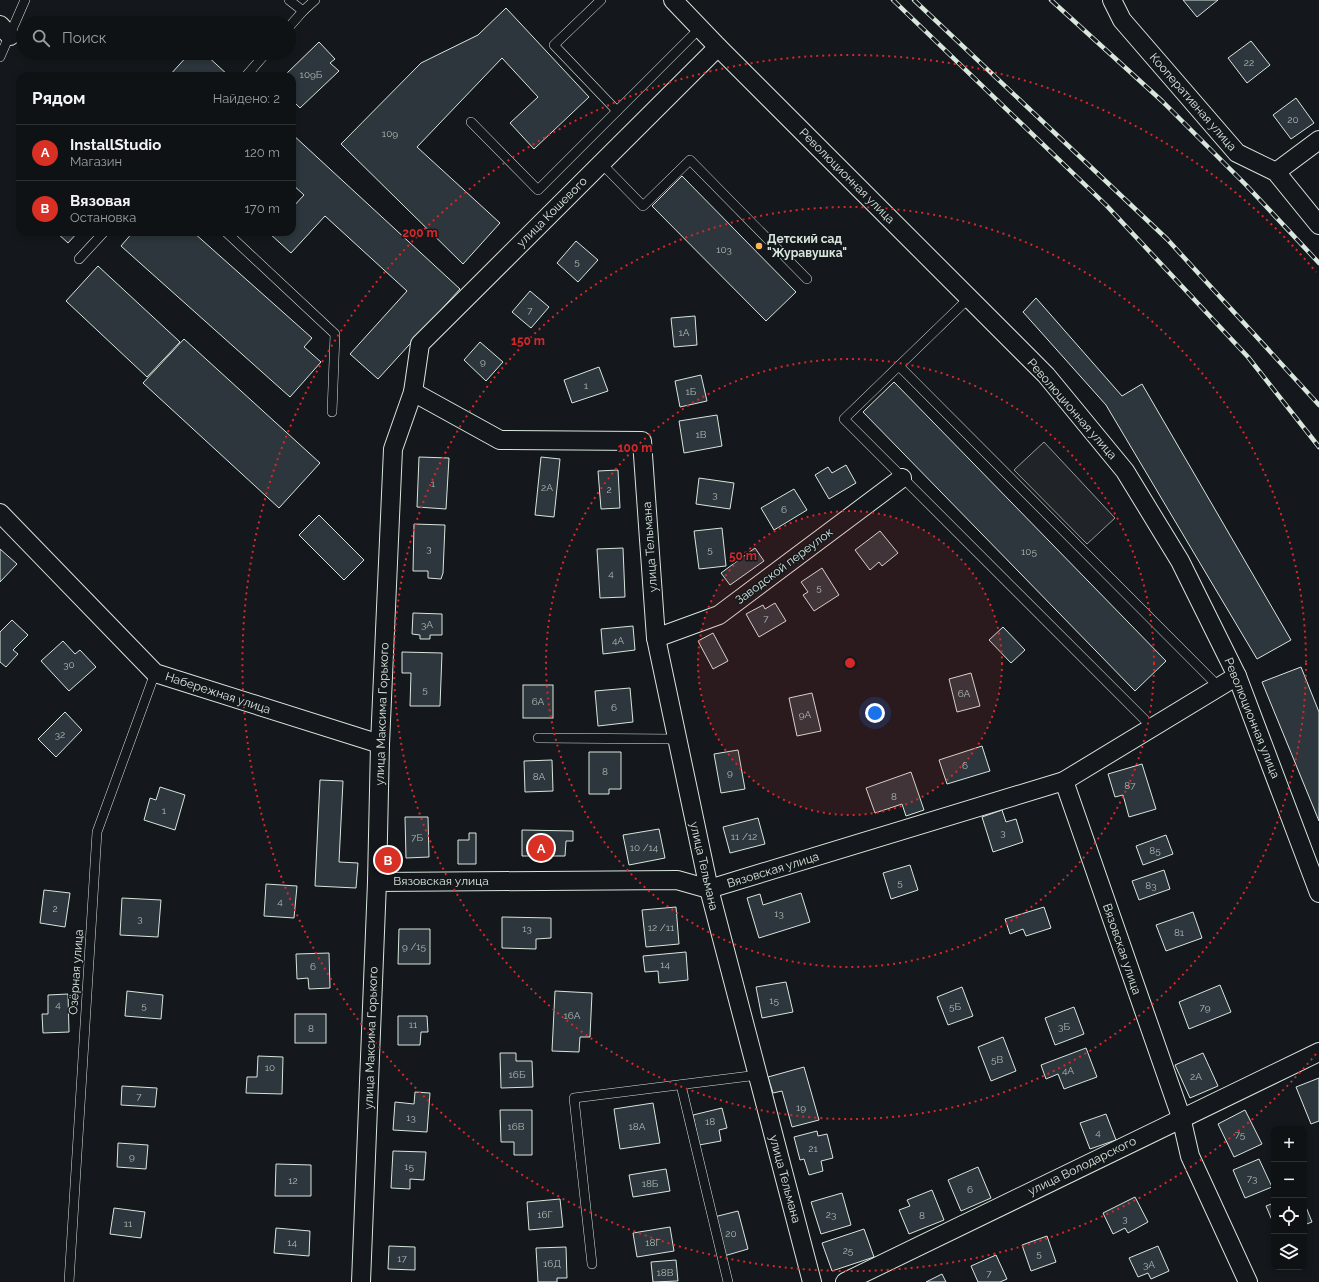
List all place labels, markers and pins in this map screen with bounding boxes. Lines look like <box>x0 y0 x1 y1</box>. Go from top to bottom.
place label: Детский сад "Журавушка" <box>767 232 847 260</box>
marker: Детский сад "Журавушка" <box>754 241 764 251</box>
centre of rings <box>843 656 857 670</box>
pin: A <box>528 833 554 863</box>
pin: B <box>375 845 401 875</box>

